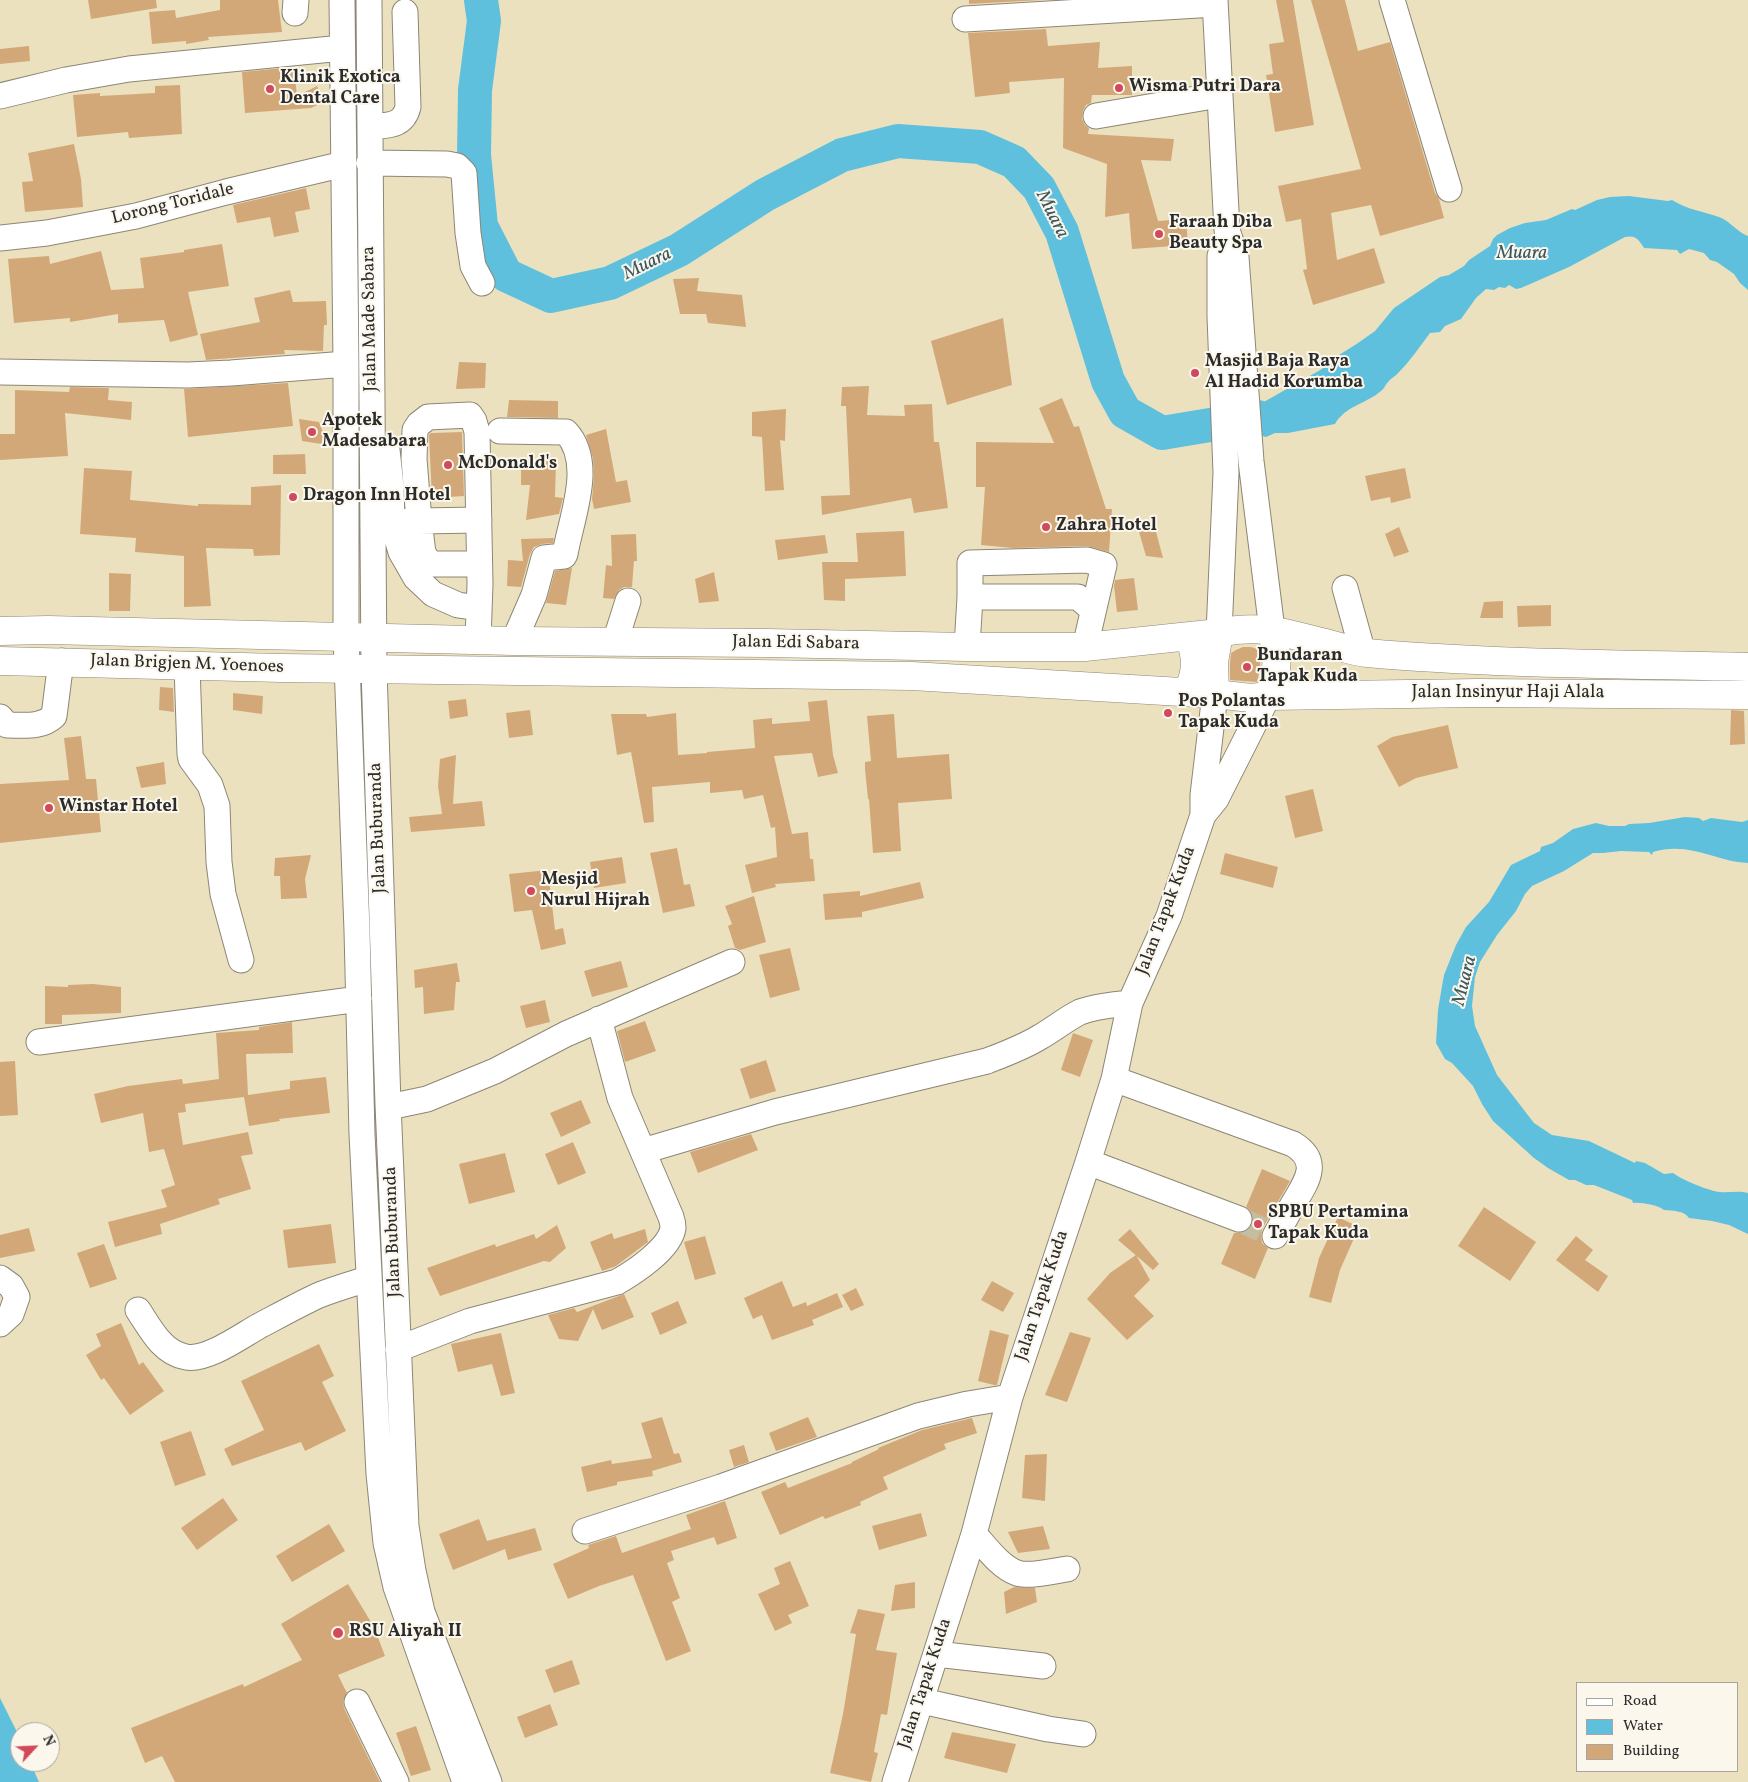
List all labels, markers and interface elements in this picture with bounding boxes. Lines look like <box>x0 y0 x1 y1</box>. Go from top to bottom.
place label: Klinik Exotica Dental Care <box>280 68 401 110</box>
place label: Wisma Putri Dara <box>1129 77 1281 99</box>
marker: Wisma Putri Dara <box>1113 82 1125 94</box>
marker: Klinik Exotica Dental Care <box>264 83 276 95</box>
street label: Lorong Toridale <box>110 179 236 231</box>
water label: Muara <box>1029 187 1073 243</box>
place label: Faraah Diba Beauty Spa <box>1169 213 1272 255</box>
marker: Faraah Diba Beauty Spa <box>1153 228 1165 240</box>
water label: Muara <box>620 244 676 286</box>
water label: Muara <box>1497 244 1547 266</box>
street label: Jalan Made Sabara <box>359 246 383 392</box>
place label: Masjid Baja Raya Al Hadid Korumba <box>1205 352 1363 394</box>
marker: Masjid Baja Raya Al Hadid Korumba <box>1189 367 1201 379</box>
place label: Apotek Madesabara <box>322 411 427 454</box>
marker: Apotek Madesabara <box>306 426 318 438</box>
place label: McDonald's <box>458 454 557 476</box>
marker: McDonald's <box>442 459 454 471</box>
place label: Dragon Inn Hotel <box>303 486 451 508</box>
marker: Dragon Inn Hotel <box>287 491 299 503</box>
place label: Zahra Hotel <box>1056 516 1157 538</box>
marker: Zahra Hotel <box>1040 521 1052 533</box>
street label: Jalan Edi Sabara <box>732 632 860 656</box>
place label: Bundaran Tapak Kuda <box>1257 646 1358 689</box>
street label: Jalan Brigjen M. Yoenoes <box>90 651 284 679</box>
marker: Bundaran Tapak Kuda <box>1241 661 1253 673</box>
street label: Jalan Insinyur Haji Alala <box>1412 683 1604 705</box>
place label: Pos Polantas Tapak Kuda <box>1178 692 1285 734</box>
marker: Pos Polantas Tapak Kuda <box>1162 707 1174 719</box>
street label: Jalan Buburanda <box>366 762 392 894</box>
place label: Winstar Hotel <box>59 797 178 819</box>
marker: Winstar Hotel <box>43 802 55 814</box>
street label: Jalan Tapak Kuda <box>1133 844 1201 978</box>
place label: Mesjid Nurul Hijrah <box>541 870 650 912</box>
marker: Mesjid Nurul Hijrah <box>525 885 537 897</box>
water label: Muara <box>1449 954 1483 1008</box>
street label: Jalan Buburanda <box>381 1166 407 1298</box>
place label: SPBU Pertamina Tapak Kuda <box>1268 1203 1408 1246</box>
marker: SPBU Pertamina Tapak Kuda <box>1252 1218 1264 1230</box>
street label: Jalan Tapak Kuda <box>1012 1228 1074 1364</box>
street label: Jalan Tapak Kuda <box>895 1616 957 1752</box>
place label: RSU Aliyah II <box>349 1622 462 1644</box>
marker: RSU Aliyah II <box>331 1626 345 1640</box>
legend <box>1576 1682 1738 1772</box>
text: Road <box>1623 1691 1657 1712</box>
text: Water <box>1623 1716 1663 1737</box>
north arrow <box>10 1722 60 1772</box>
text: N <box>37 1732 59 1749</box>
text: Building <box>1623 1741 1679 1762</box>

